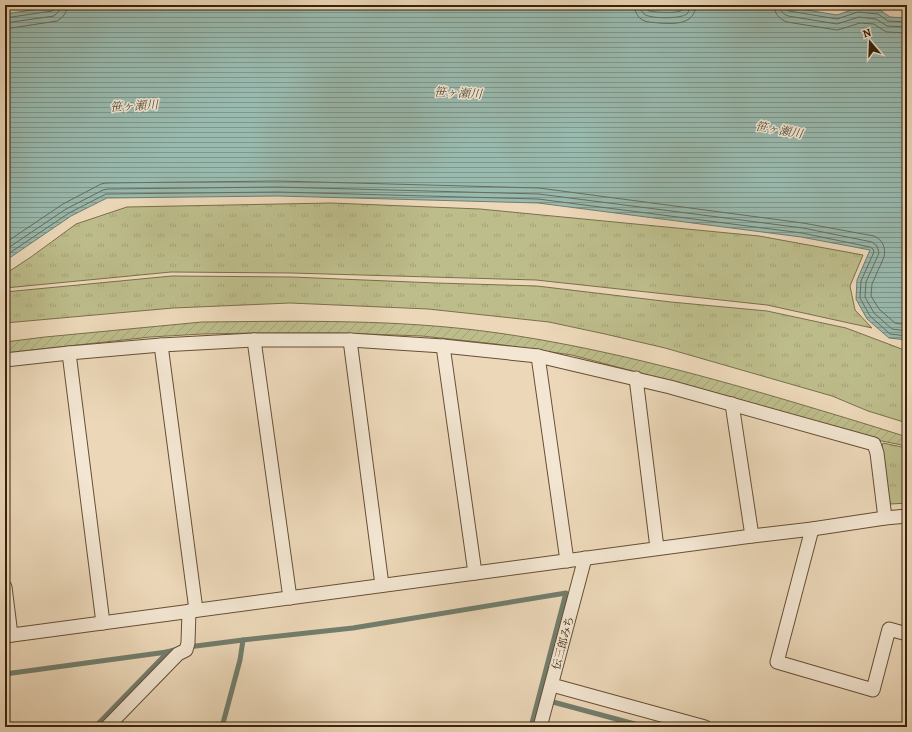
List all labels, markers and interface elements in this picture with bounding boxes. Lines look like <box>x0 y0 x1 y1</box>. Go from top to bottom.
north arrow <box>850 22 890 62</box>
text: N <box>861 25 873 41</box>
water label: 笹ヶ瀬川 <box>434 84 484 102</box>
water label: 笹ヶ瀬川 <box>110 97 160 115</box>
water label: 笹ヶ瀬川 <box>754 118 806 142</box>
street label: 伝三郎みち <box>549 614 577 672</box>

